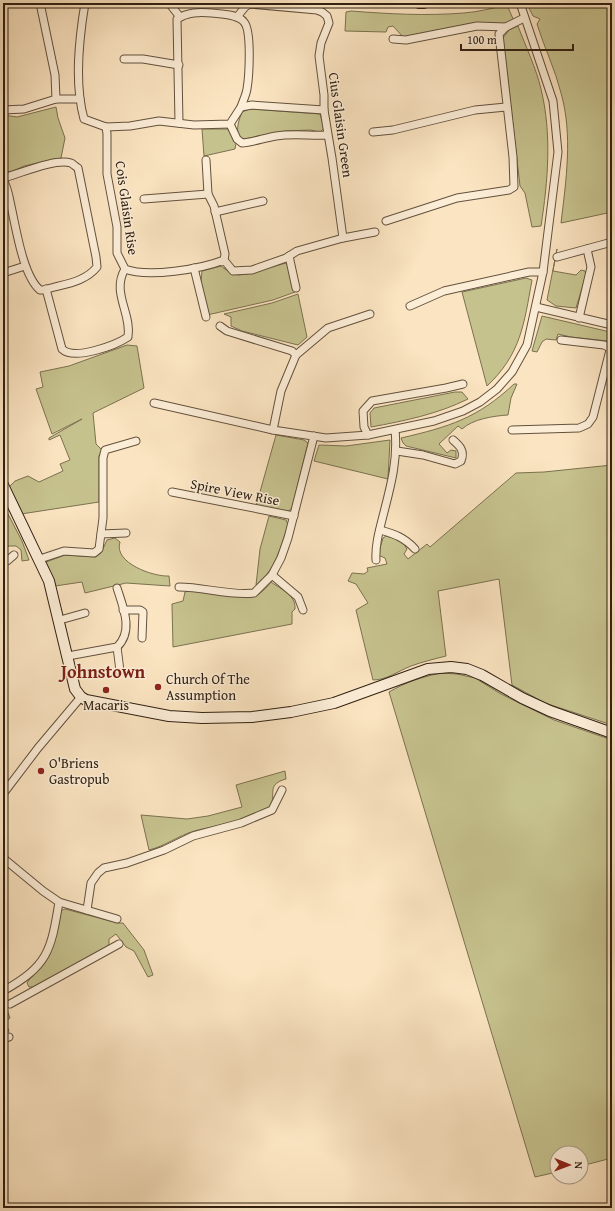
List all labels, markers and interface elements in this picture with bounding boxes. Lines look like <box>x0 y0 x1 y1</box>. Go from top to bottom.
scale bar <box>461 26 573 52</box>
text: 100 m <box>467 31 497 48</box>
street label: Cius Glaisin Green <box>324 71 358 179</box>
street label: Cois Glaisin Rise <box>111 160 144 257</box>
street label: Spire View Rise <box>189 474 282 511</box>
district label: Johnstown <box>58 658 146 685</box>
place label: Church Of The Assumption <box>166 669 250 705</box>
marker: Church Of The Assumption <box>153 682 163 692</box>
marker: Macaris <box>101 685 111 695</box>
place label: Macaris <box>83 695 129 715</box>
place label: O'Briens Gastropub <box>49 753 109 789</box>
marker: O'Briens Gastropub <box>36 766 46 776</box>
north arrow <box>549 1145 589 1185</box>
text: N <box>571 1161 587 1170</box>

